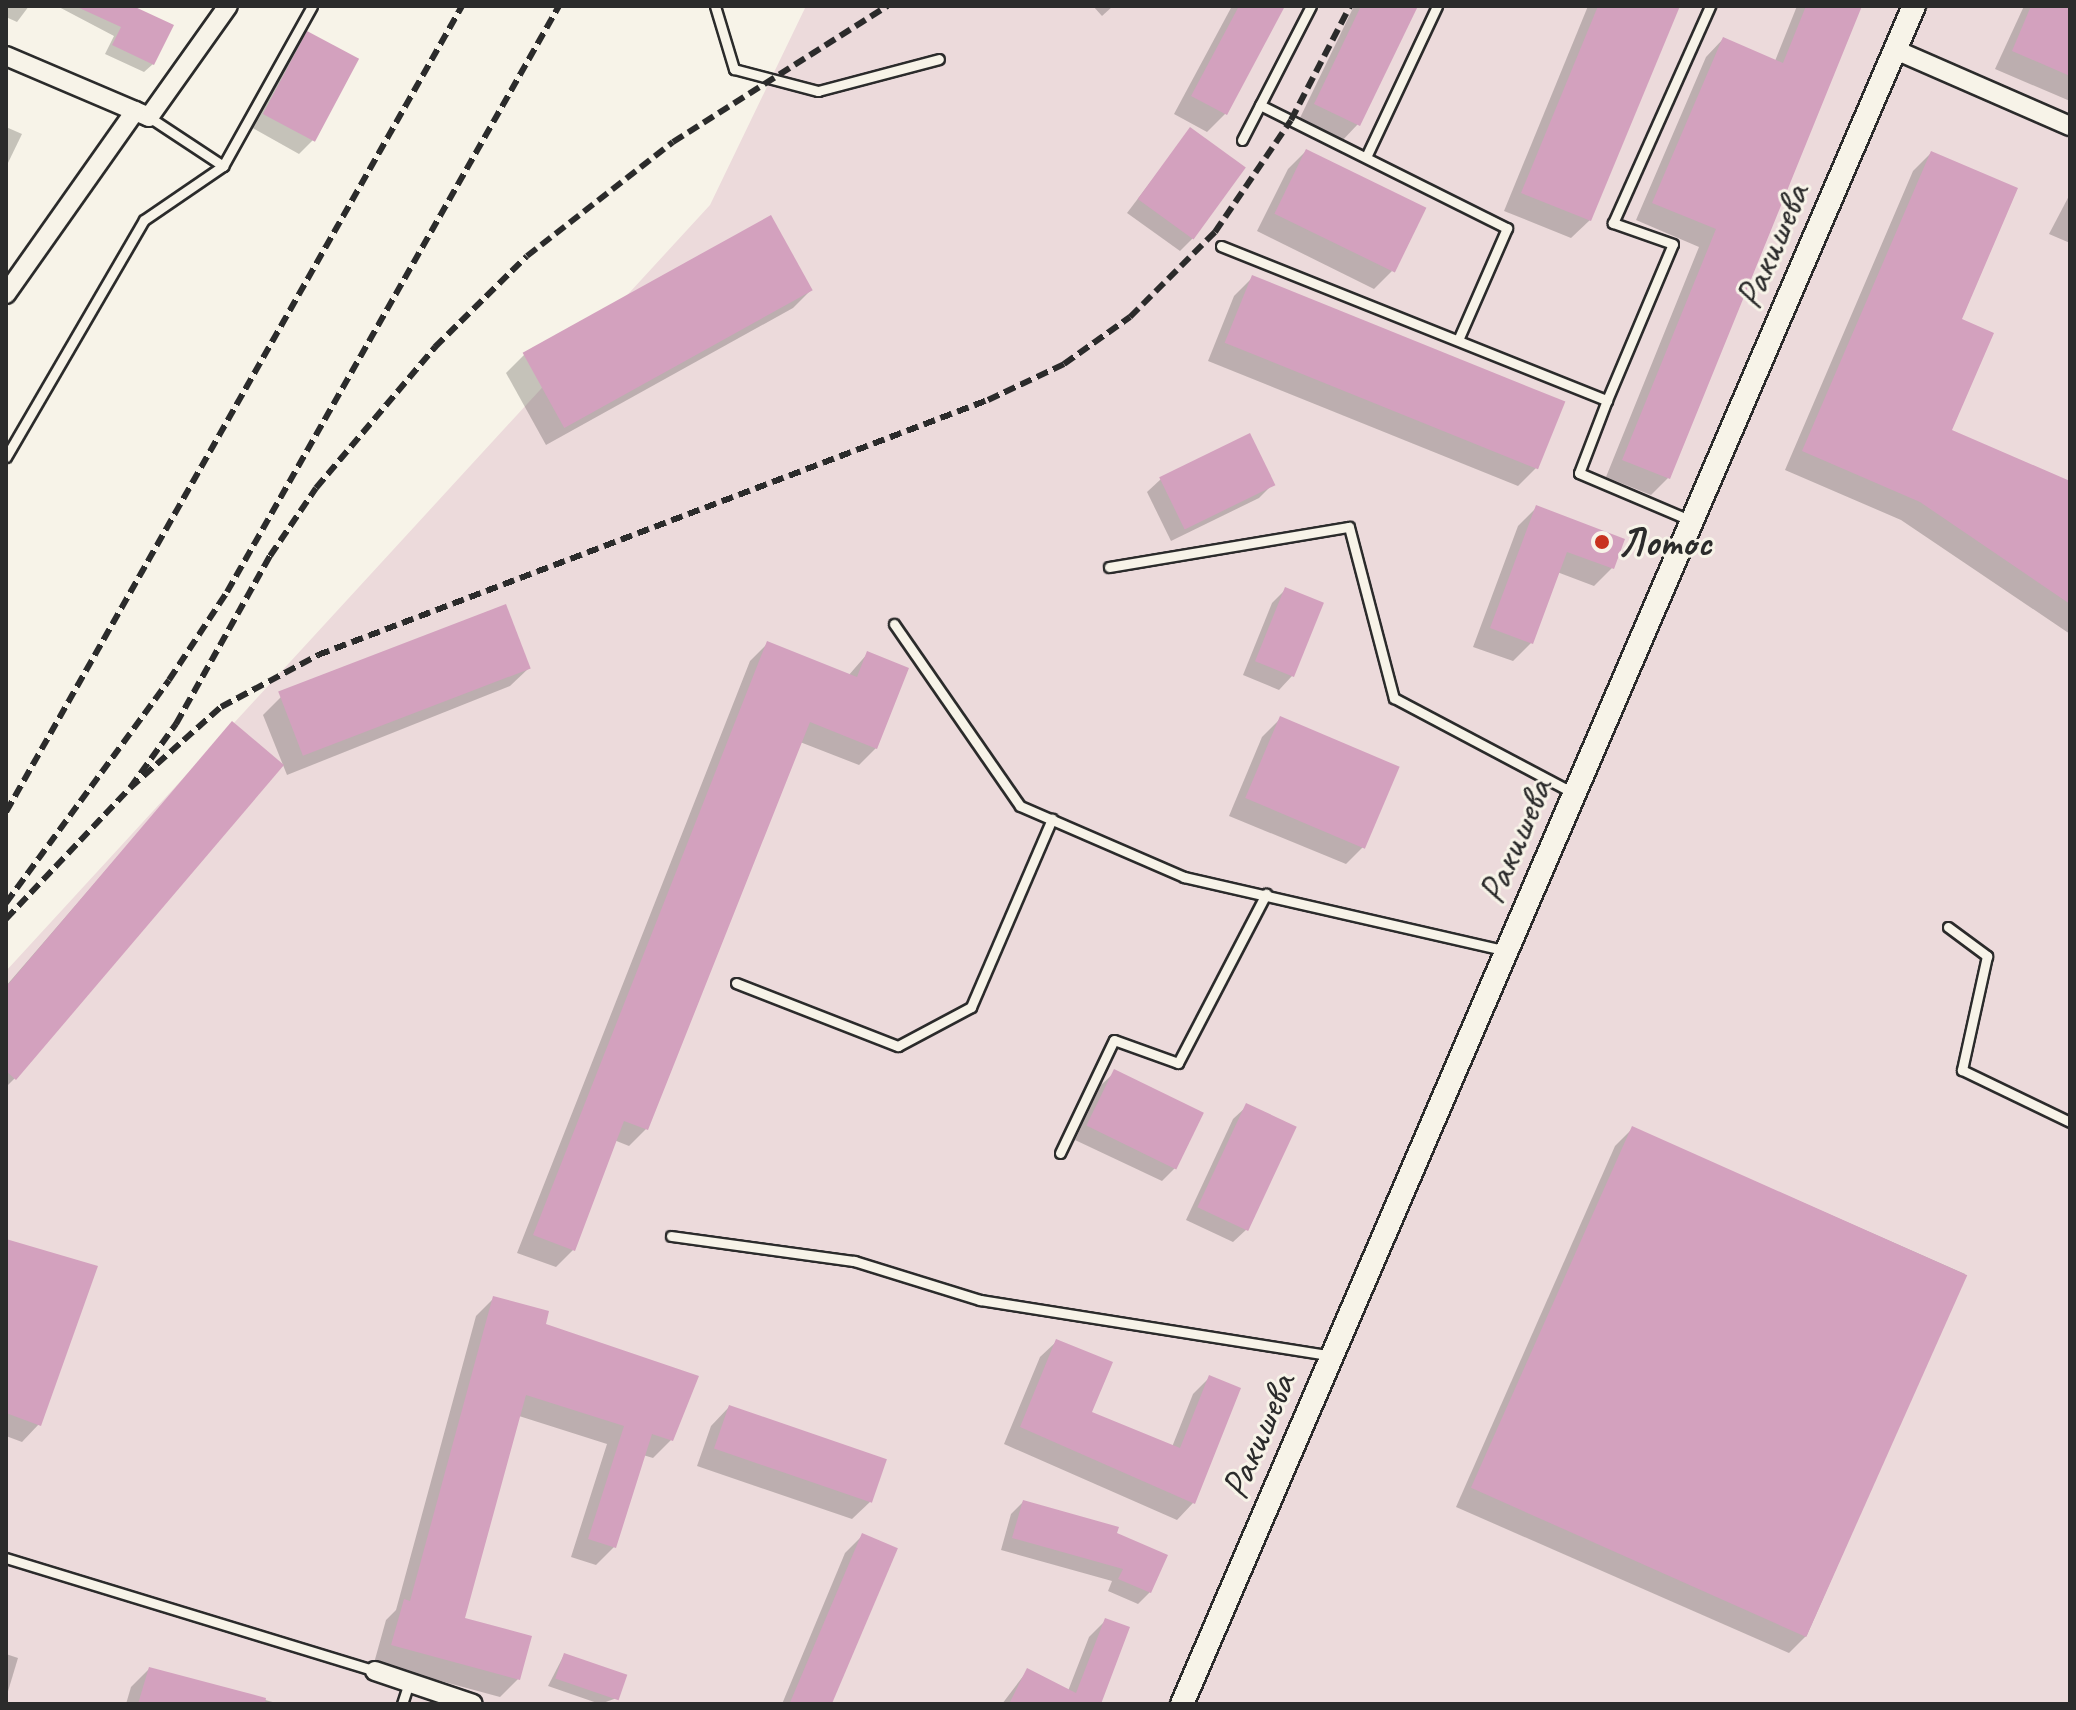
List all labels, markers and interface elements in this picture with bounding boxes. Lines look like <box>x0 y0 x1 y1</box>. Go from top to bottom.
street label: Ракишева <box>1724 176 1820 316</box>
place label: Лотос <box>1618 518 1712 566</box>
marker: Лотос <box>1593 533 1611 551</box>
street label: Ракишева <box>1467 771 1563 911</box>
street label: Ракишева <box>1210 1366 1306 1506</box>

